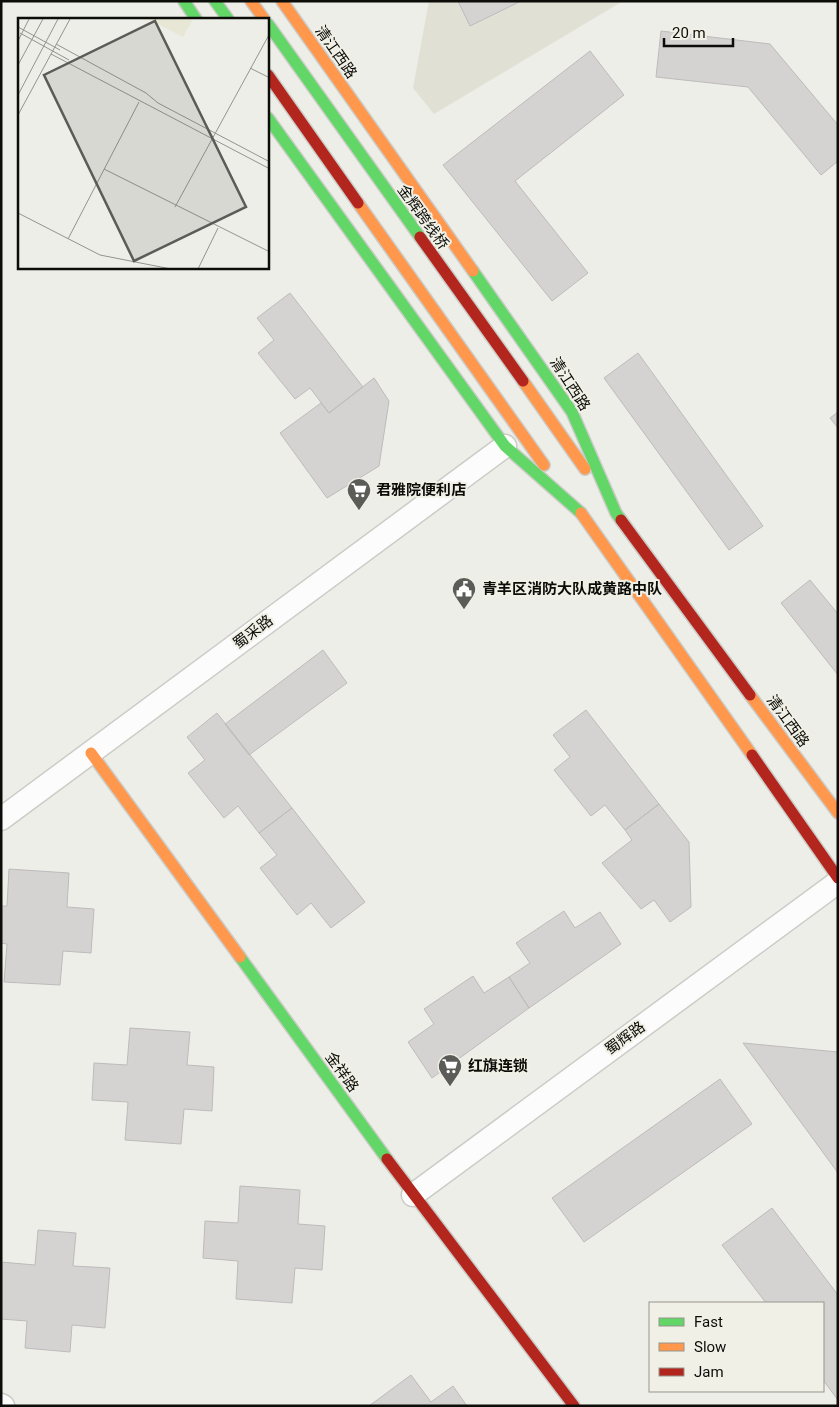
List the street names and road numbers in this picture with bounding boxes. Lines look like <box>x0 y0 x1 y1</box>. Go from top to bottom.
street label: 清江西路 <box>311 22 361 82</box>
street label: 金辉跨线桥 <box>394 181 452 253</box>
street label: 清江西路 <box>546 354 594 414</box>
street label: 蜀采路 <box>230 611 276 653</box>
street label: 清江西路 <box>763 691 813 751</box>
street label: 蜀辉路 <box>602 1017 648 1059</box>
street label: 金祥路 <box>321 1049 363 1095</box>

